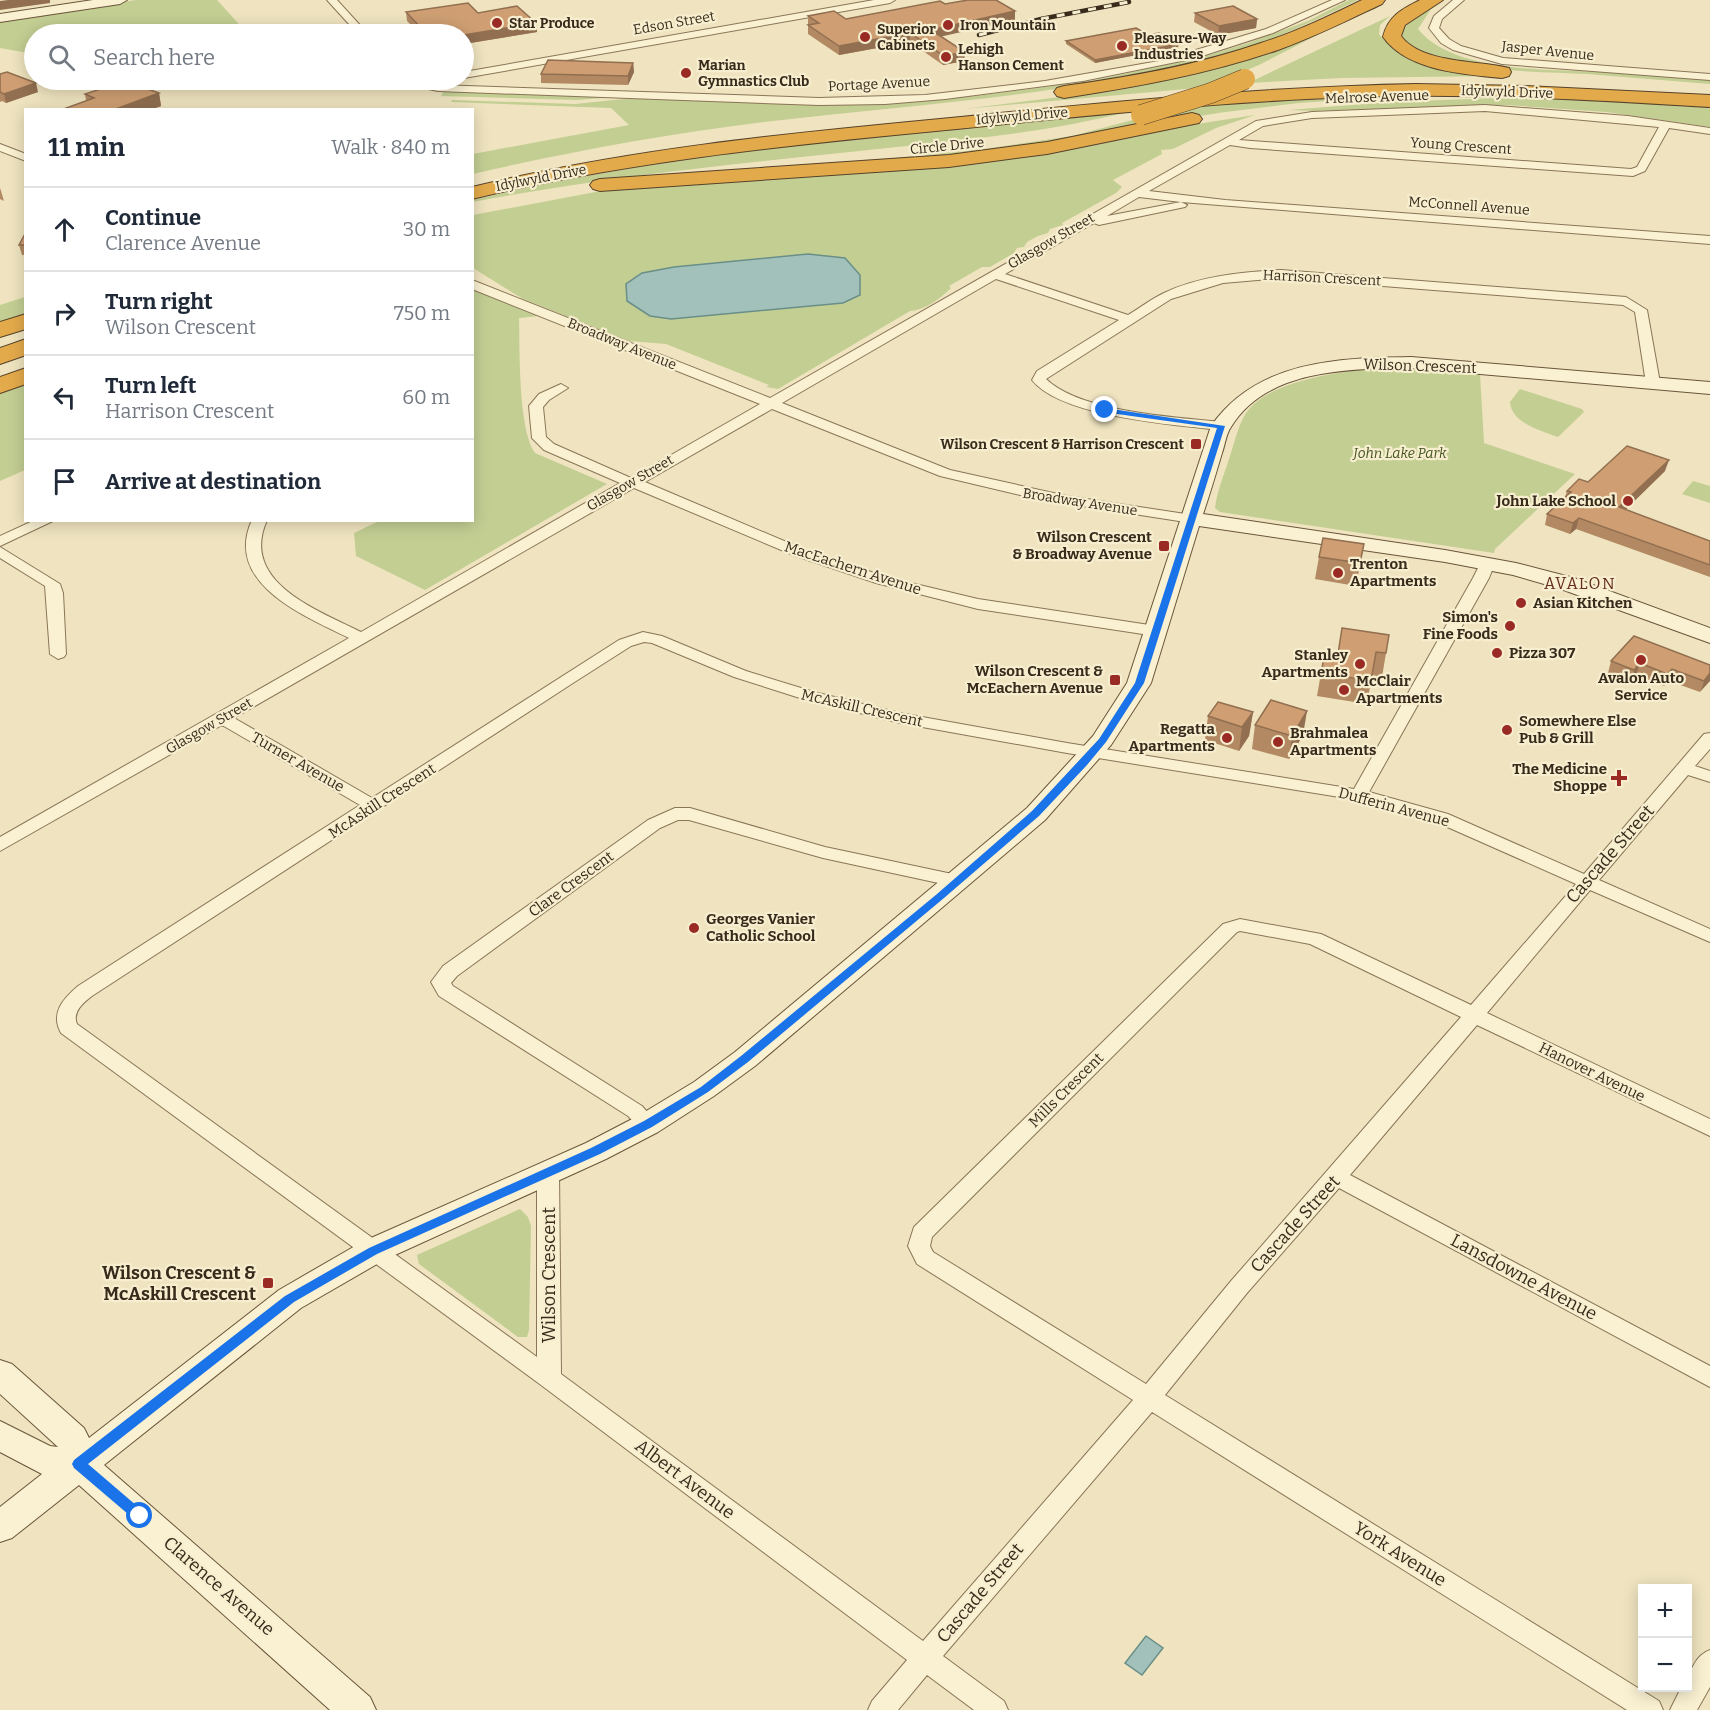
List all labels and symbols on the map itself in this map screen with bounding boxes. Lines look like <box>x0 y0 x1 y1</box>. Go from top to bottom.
street label: Edson Street <box>632 7 716 39</box>
place label: Star Produce <box>509 15 595 32</box>
marker: Star Produce <box>490 16 504 30</box>
place label: Iron Mountain <box>960 17 1056 34</box>
marker: Iron Mountain <box>941 18 955 32</box>
place label: Superior Cabinets <box>877 21 936 54</box>
marker: Superior Cabinets <box>858 30 872 44</box>
place label: Pleasure-Way Industries <box>1134 30 1226 63</box>
street label: Jasper Avenue <box>1500 38 1595 64</box>
marker: Pleasure-Way Industries <box>1115 39 1129 53</box>
place label: Lehigh Hanson Cement <box>958 41 1065 74</box>
marker: Lehigh Hanson Cement <box>939 50 953 64</box>
place label: Marian Gymnastics Club <box>698 57 809 90</box>
marker: Marian Gymnastics Club <box>679 66 693 80</box>
street label: Portage Avenue <box>827 73 931 95</box>
street label: Idylwyld Drive <box>1461 82 1553 102</box>
street label: Melrose Avenue <box>1325 87 1429 107</box>
street label: Idylwyld Drive <box>975 104 1069 128</box>
street label: Circle Drive <box>909 134 985 158</box>
street label: Young Crescent <box>1410 134 1512 158</box>
street label: Idylwyld Drive <box>494 161 588 195</box>
street label: McConnell Avenue <box>1408 193 1530 219</box>
street label: Glasgow Street <box>1005 209 1097 273</box>
street label: Harrison Crescent <box>1262 266 1382 290</box>
street label: Broadway Avenue <box>565 314 679 374</box>
street label: Wilson Crescent <box>1363 355 1477 377</box>
route end <box>1091 396 1117 422</box>
place label: Wilson Crescent & Harrison Crescent <box>940 436 1184 453</box>
marker: Wilson Crescent & Harrison Crescent <box>1189 437 1203 451</box>
park label: John Lake Park <box>1351 445 1447 462</box>
street label: Glasgow Street <box>584 451 676 515</box>
street label: Broadway Avenue <box>1021 485 1139 519</box>
place label: John Lake School <box>1495 492 1616 510</box>
marker: John Lake School <box>1621 494 1635 508</box>
place label: Wilson Crescent & Broadway Avenue <box>1012 528 1152 563</box>
street label: MacEachern Avenue <box>782 537 924 599</box>
marker: Wilson Crescent & Broadway Avenue <box>1157 539 1171 553</box>
place label: Trenton Apartments <box>1350 555 1436 590</box>
marker: Trenton Apartments <box>1331 566 1345 580</box>
district label: AVALON <box>1544 574 1616 593</box>
place label: Asian Kitchen <box>1533 594 1633 612</box>
marker: Asian Kitchen <box>1514 596 1528 610</box>
place label: Simon's Fine Foods <box>1423 608 1498 643</box>
marker: Simon's Fine Foods <box>1503 619 1517 633</box>
place label: Pizza 307 <box>1509 644 1575 662</box>
place label: Stanley Apartments <box>1262 646 1349 681</box>
marker: Pizza 307 <box>1490 646 1504 660</box>
marker: Avalon Auto Service <box>1634 653 1648 667</box>
marker: Stanley Apartments <box>1353 657 1367 671</box>
place label: Wilson Crescent & McEachern Avenue <box>967 662 1103 697</box>
place label: Avalon Auto Service <box>1598 669 1684 704</box>
place label: McClair Apartments <box>1356 672 1442 707</box>
marker: Wilson Crescent & McEachern Avenue <box>1108 673 1122 687</box>
marker: McClair Apartments <box>1337 683 1351 697</box>
street label: McAskill Crescent <box>799 685 925 731</box>
street label: Glasgow Street <box>163 694 255 758</box>
place label: Somewhere Else Pub & Grill <box>1519 712 1636 747</box>
place label: Regatta Apartments <box>1129 720 1216 755</box>
marker: Somewhere Else Pub & Grill <box>1500 723 1514 737</box>
place label: Brahmalea Apartments <box>1290 724 1376 759</box>
street label: Turner Avenue <box>248 728 348 796</box>
marker: Regatta Apartments <box>1220 731 1234 745</box>
marker: Brahmalea Apartments <box>1271 735 1285 749</box>
street label: McAskill Crescent <box>325 759 439 842</box>
place label: The Medicine Shoppe <box>1512 760 1607 795</box>
marker: The Medicine Shoppe <box>1612 771 1626 785</box>
street label: Dufferin Avenue <box>1336 784 1452 830</box>
street label: Cascade Street <box>1561 800 1659 908</box>
street label: Clare Crescent <box>525 847 617 921</box>
place label: Georges Vanier Catholic School <box>706 910 816 945</box>
marker: Georges Vanier Catholic School <box>687 921 701 935</box>
street label: Hanover Avenue <box>1536 1039 1648 1105</box>
street label: Mills Crescent <box>1025 1049 1107 1131</box>
street label: Cascade Street <box>1246 1170 1345 1277</box>
street label: Wilson Crescent <box>538 1207 560 1343</box>
street label: Lansdowne Avenue <box>1447 1229 1601 1325</box>
place label: Wilson Crescent & McAskill Crescent <box>102 1262 256 1305</box>
marker: Wilson Crescent & McAskill Crescent <box>261 1276 275 1290</box>
street label: Albert Avenue <box>631 1434 739 1524</box>
route start <box>126 1502 152 1528</box>
street label: York Avenue <box>1350 1517 1450 1591</box>
street label: Clarence Avenue <box>159 1532 279 1640</box>
street label: Cascade Street <box>932 1538 1028 1647</box>

